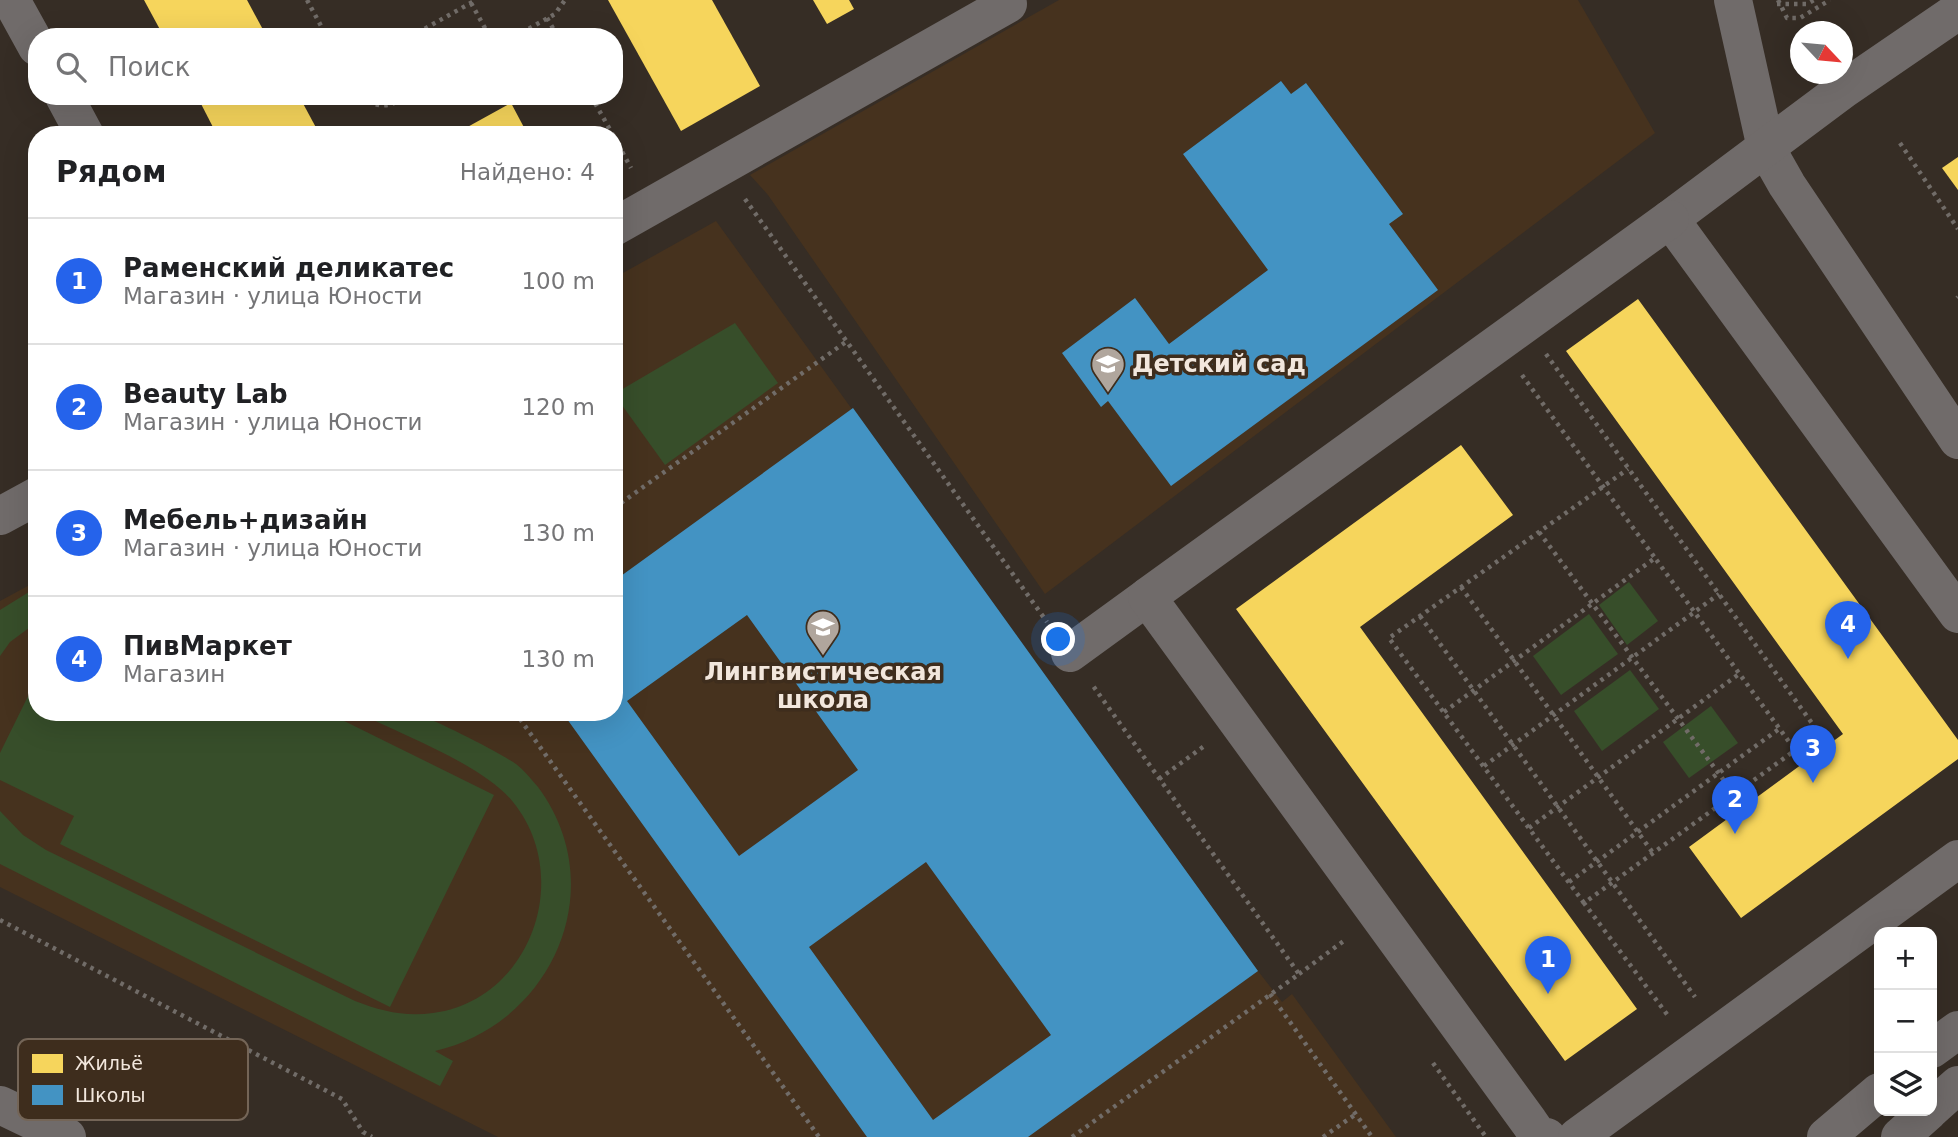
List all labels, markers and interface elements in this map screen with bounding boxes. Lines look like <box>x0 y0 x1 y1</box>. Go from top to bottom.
north arrow <box>1790 21 1853 84</box>
search box <box>28 28 623 105</box>
icon: search <box>52 48 90 86</box>
text: Поиск <box>108 52 190 82</box>
text: Рядом <box>56 154 167 189</box>
text: Найдено: 4 <box>460 159 595 185</box>
text: Раменский деликатес <box>123 253 454 283</box>
text: 1 <box>71 268 87 294</box>
text: 100 m <box>521 268 595 294</box>
text: Магазин · улица Юности <box>123 283 423 309</box>
school or university icon: Детский сад <box>1089 345 1127 394</box>
place label: Детский сад <box>1132 350 1306 378</box>
text: Beauty Lab <box>123 379 288 409</box>
text: 2 <box>71 394 87 420</box>
text: 120 m <box>521 394 595 420</box>
text: Магазин · улица Юности <box>123 409 423 435</box>
text: Мебель+дизайн <box>123 505 368 535</box>
text: 3 <box>71 520 87 546</box>
text: 130 m <box>521 520 595 546</box>
text: Магазин · улица Юности <box>123 535 423 561</box>
pin: 4 <box>1825 601 1871 659</box>
school or university icon: Лингвистическая школа <box>804 608 842 657</box>
your location <box>1041 622 1075 656</box>
text: ПивМаркет <box>123 631 292 661</box>
text: 4 <box>71 646 87 672</box>
text: 130 m <box>521 646 595 672</box>
place label: Лингвистическая школа <box>704 658 942 714</box>
text: Магазин <box>123 661 225 687</box>
pin: 3 <box>1790 725 1836 783</box>
pin: 2 <box>1712 776 1758 834</box>
map controls <box>1874 927 1937 1116</box>
button: + <box>1874 927 1937 990</box>
pin: 1 <box>1525 936 1571 994</box>
button: − <box>1874 990 1937 1053</box>
legend <box>18 1039 248 1120</box>
text: Жильё <box>75 1052 143 1074</box>
button: layers <box>1874 1053 1937 1116</box>
text: Школы <box>75 1084 146 1106</box>

